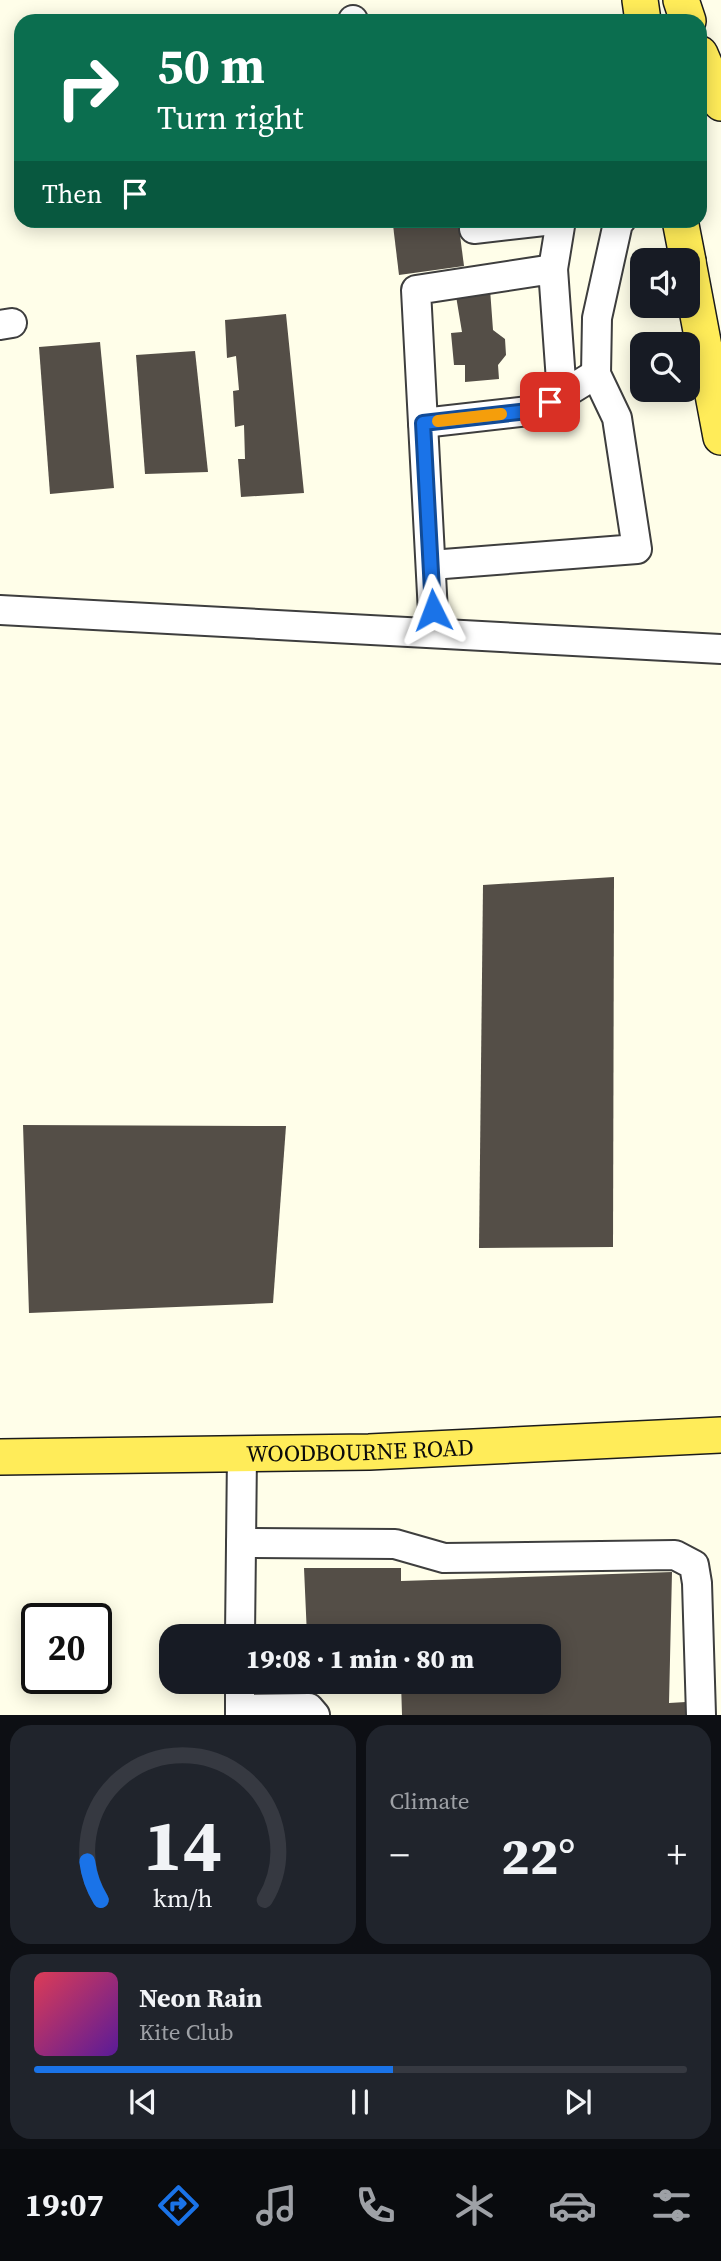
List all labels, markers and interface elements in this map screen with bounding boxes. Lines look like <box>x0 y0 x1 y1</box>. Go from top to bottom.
text: 50 m <box>157 32 265 99</box>
icon: right <box>42 42 133 133</box>
text: Turn right <box>157 96 303 140</box>
icon: arrive <box>116 175 154 213</box>
text: Then <box>42 176 102 212</box>
map controls <box>630 248 700 402</box>
button: sound <box>630 248 700 318</box>
button: search <box>630 332 700 402</box>
pin <box>520 372 580 432</box>
icon: arrive <box>531 383 569 421</box>
position arrow <box>396 573 470 647</box>
street label: WOODBOURNE ROAD <box>246 1431 474 1470</box>
speed limit sign: 20 <box>21 1603 112 1694</box>
text: 19:08 · 1 min · 80 m <box>246 1641 474 1677</box>
text: Climate <box>390 1785 469 1817</box>
text: 14 <box>143 1796 222 1895</box>
text: 22° <box>501 1820 575 1891</box>
text: − <box>390 1829 410 1881</box>
text: + <box>667 1829 687 1881</box>
text: km/h <box>153 1881 213 1915</box>
text: Neon Rain <box>139 1980 262 2016</box>
text: Kite Club <box>139 2016 234 2048</box>
icon: previous <box>124 2083 162 2121</box>
icon: pause <box>341 2083 379 2121</box>
icon: next <box>559 2083 597 2121</box>
icon: directions <box>154 2181 203 2230</box>
icon: music <box>252 2181 301 2230</box>
icon: phone <box>351 2181 400 2230</box>
icon: climate <box>450 2181 499 2230</box>
icon: car <box>548 2181 597 2230</box>
icon: filters <box>647 2181 696 2230</box>
text: 19:07 <box>25 2183 104 2227</box>

